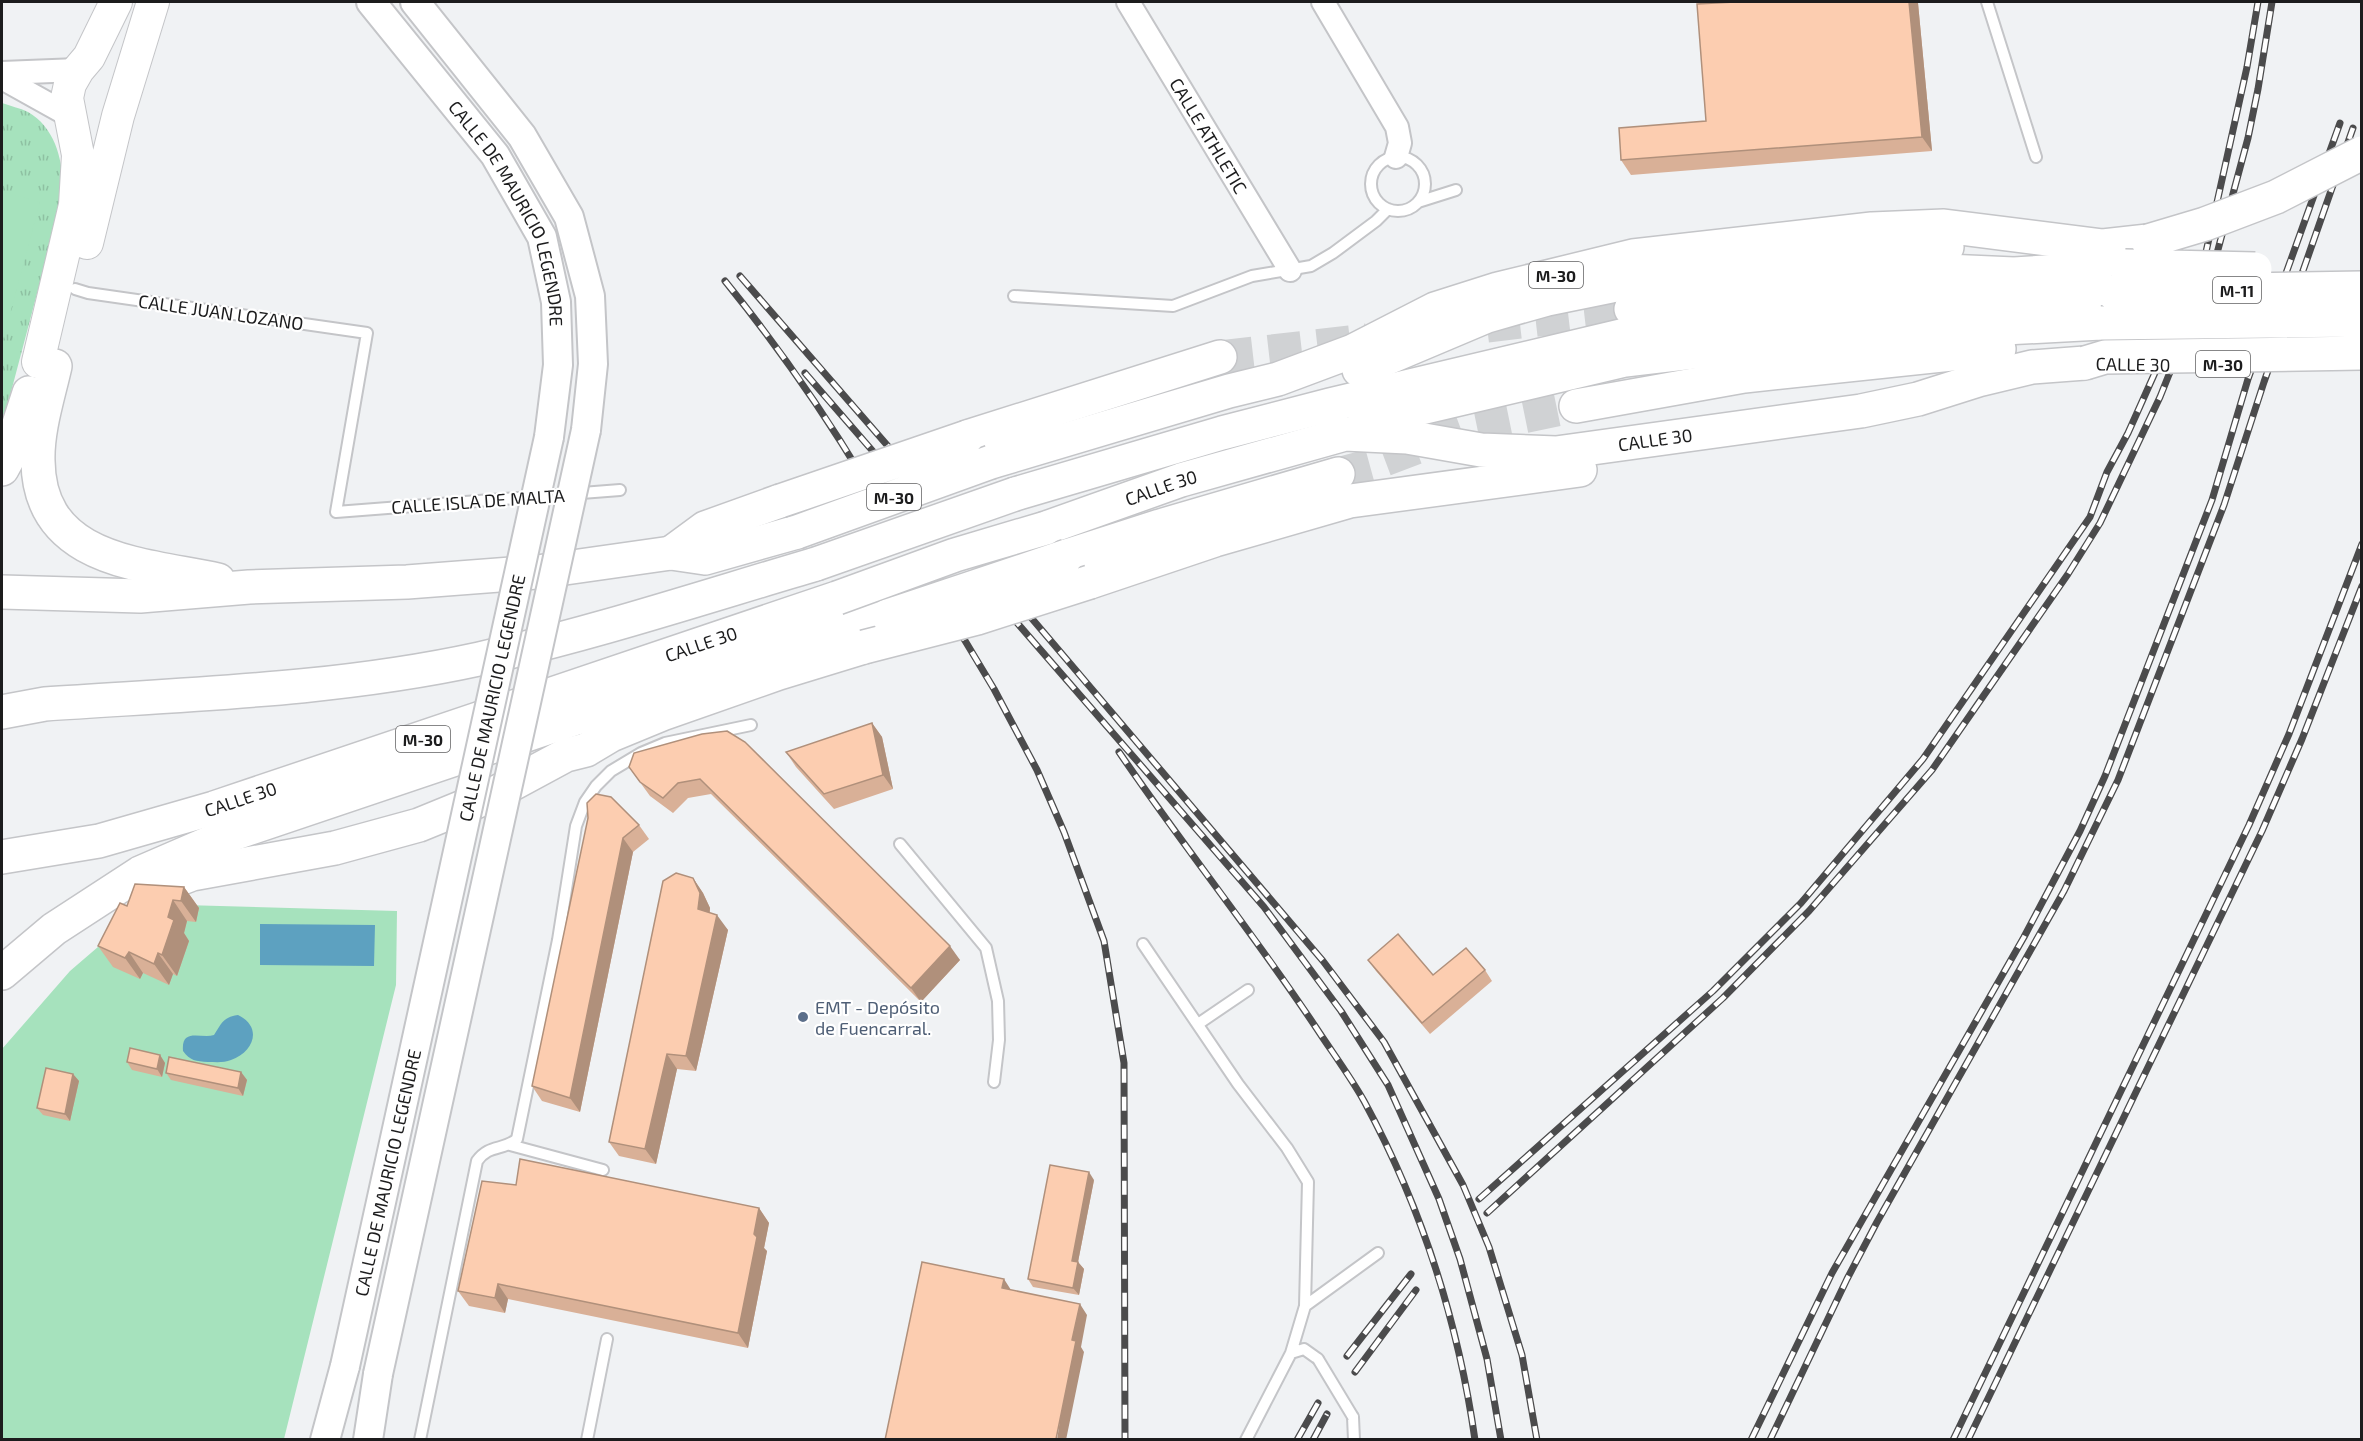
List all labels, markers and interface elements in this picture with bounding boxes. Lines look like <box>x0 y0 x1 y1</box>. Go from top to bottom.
street label: CALLE ATHLETIC <box>1165 74 1252 197</box>
street label: CALLE DE MAURICIO LEGENDRE <box>444 96 568 327</box>
road number: M-30 <box>1529 262 1583 288</box>
road number: M-11 <box>2213 277 2261 303</box>
street label: CALLE JUAN LOZANO <box>137 290 305 334</box>
road number: M-30 <box>2196 351 2250 377</box>
street label: CALLE 30 <box>2095 352 2171 376</box>
street label: CALLE 30 <box>1617 423 1694 455</box>
street label: CALLE 30 <box>1122 465 1200 510</box>
street label: CALLE ISLA DE MALTA <box>390 484 566 518</box>
road number: M-30 <box>867 484 921 510</box>
street label: CALLE DE MAURICIO LEGENDRE <box>454 572 530 824</box>
street label: CALLE 30 <box>662 621 740 666</box>
road number: M-30 <box>396 726 450 752</box>
street label: CALLE 30 <box>202 777 280 821</box>
place label: EMT - Depósito de Fuencarral. <box>815 996 940 1039</box>
marker: EMT - Depósito de Fuencarral. <box>796 1010 810 1024</box>
street label: CALLE DE MAURICIO LEGENDRE <box>350 1047 425 1298</box>

